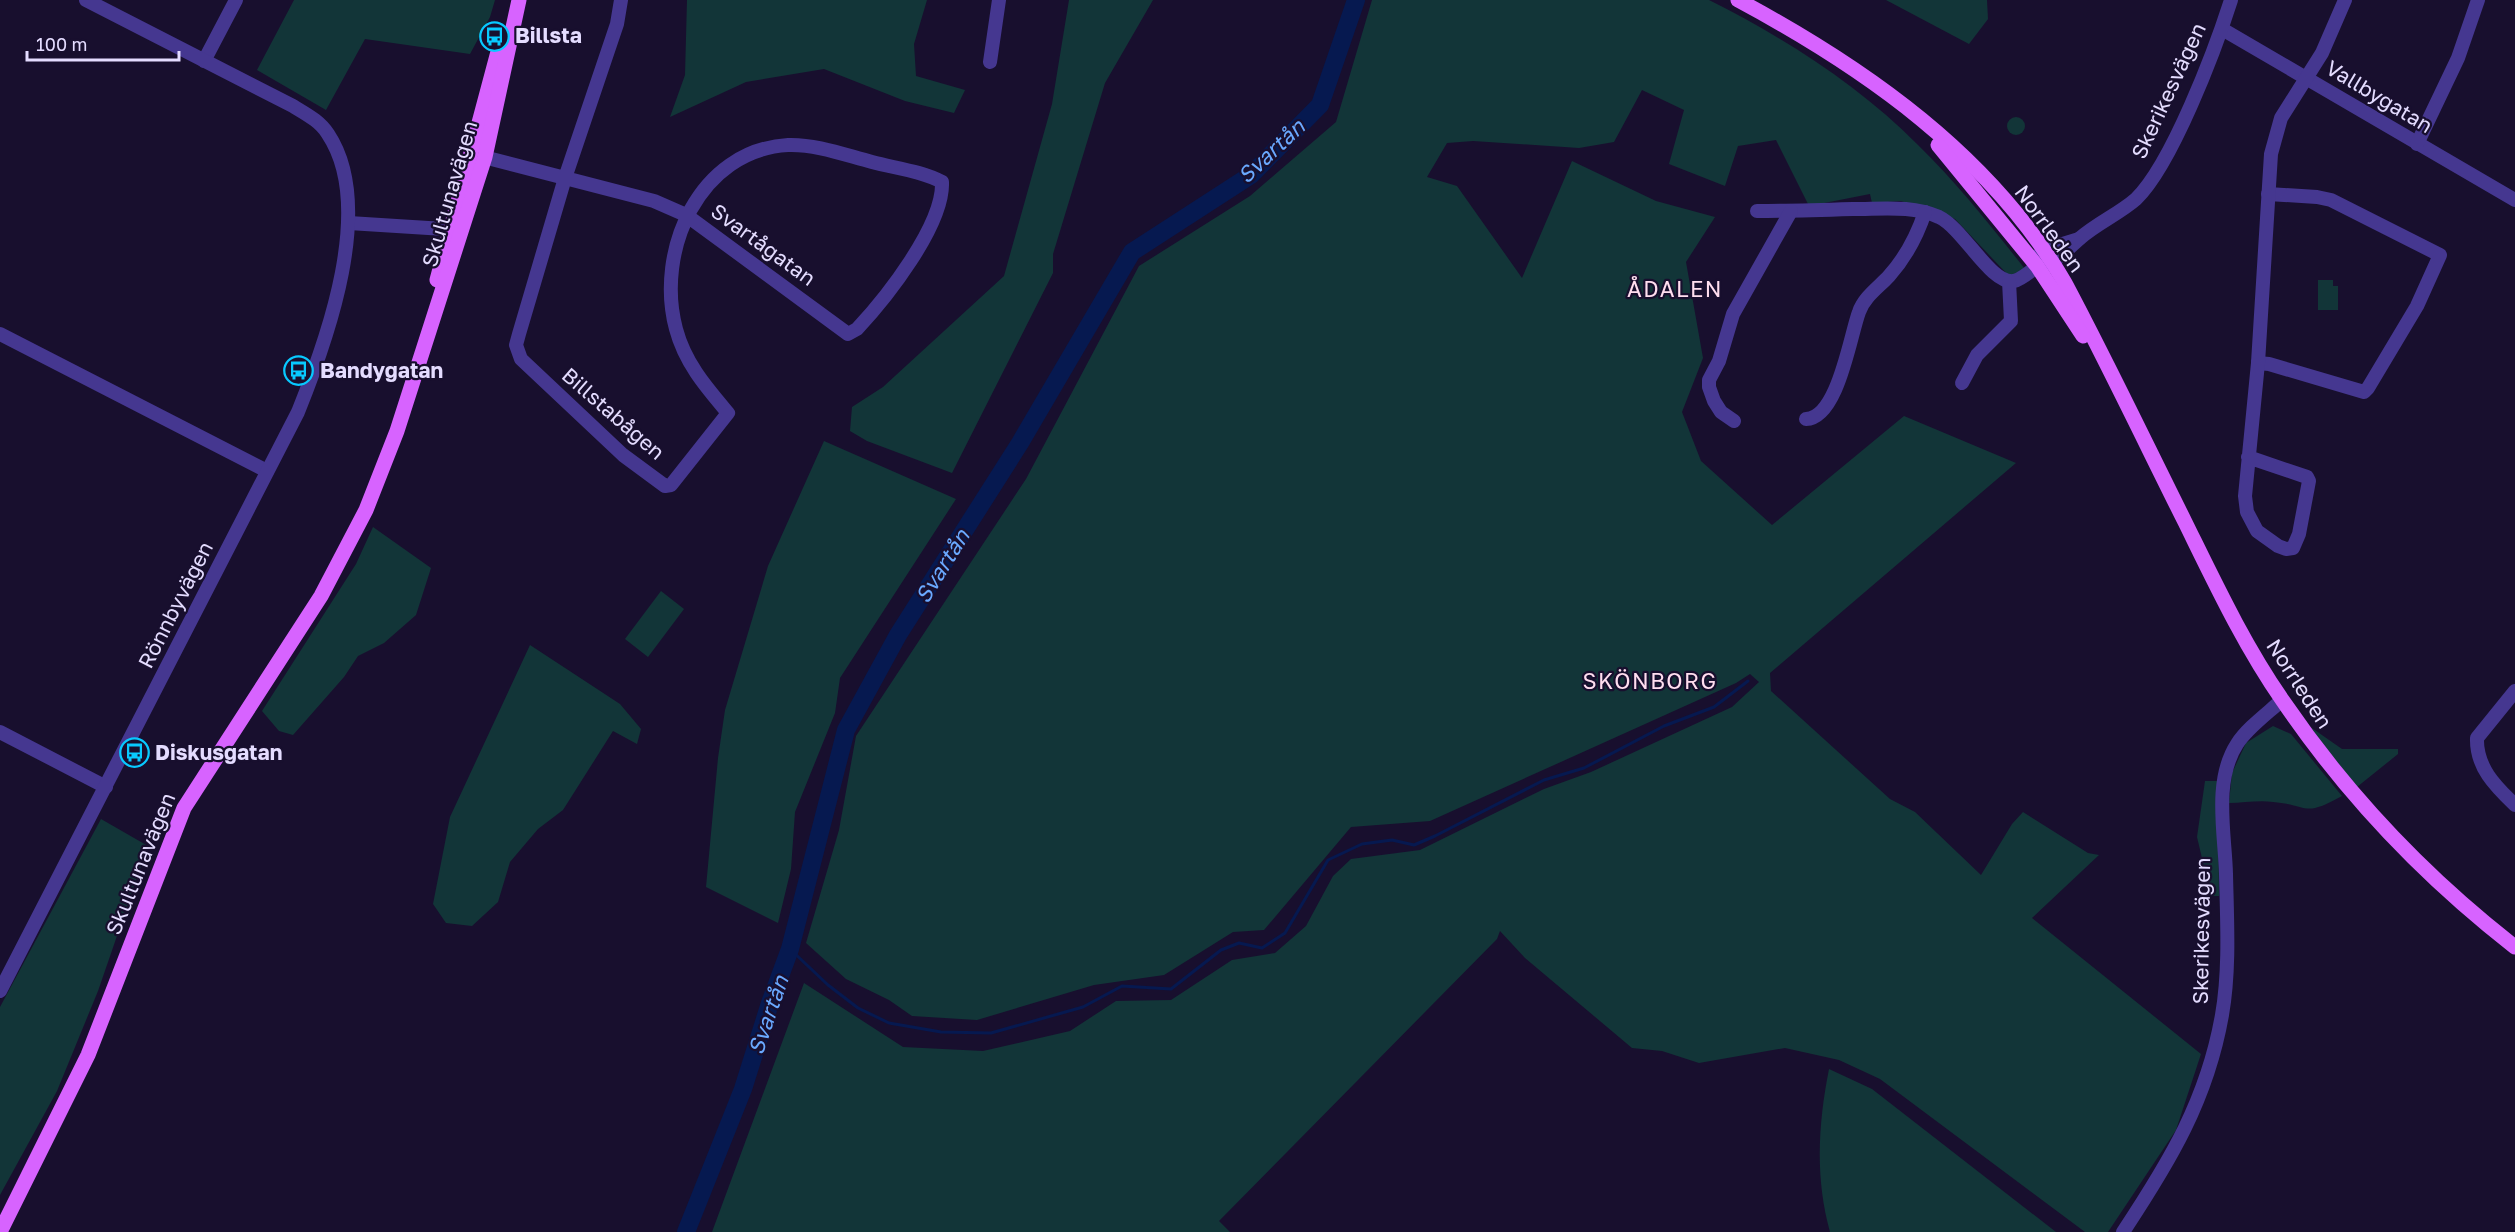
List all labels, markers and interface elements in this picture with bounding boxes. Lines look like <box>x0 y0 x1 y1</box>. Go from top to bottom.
street label: Skerikesvägen <box>2125 19 2211 163</box>
bus stop icon: Billsta <box>478 20 510 52</box>
place label: Billsta <box>515 22 582 48</box>
scale bar <box>27 24 178 62</box>
text: 100 m <box>36 33 87 55</box>
street label: Vallbygatan <box>2322 54 2438 138</box>
water label: Svartån <box>1232 112 1311 188</box>
street label: Skultunavägen <box>416 118 482 270</box>
street label: Norrleden <box>2009 180 2090 277</box>
street label: Svartågatan <box>706 198 821 291</box>
district label: ÅDALEN <box>1627 275 1723 302</box>
bus stop icon: Bandygatan <box>283 355 315 387</box>
place label: Bandygatan <box>320 357 443 383</box>
street label: Billstabågen <box>557 362 670 465</box>
water label: Svartån <box>908 523 975 608</box>
street label: Rönnbyvägen <box>132 537 218 672</box>
street label: Norrleden <box>2261 634 2338 733</box>
district label: SKÖNBORG <box>1582 667 1718 694</box>
bus stop icon: Diskusgatan <box>118 737 150 769</box>
place label: Diskusgatan <box>155 739 282 765</box>
street label: Skultunavägen <box>100 789 180 938</box>
street label: Skerikesvägen <box>2187 857 2215 1005</box>
water label: Svartån <box>741 970 794 1058</box>

